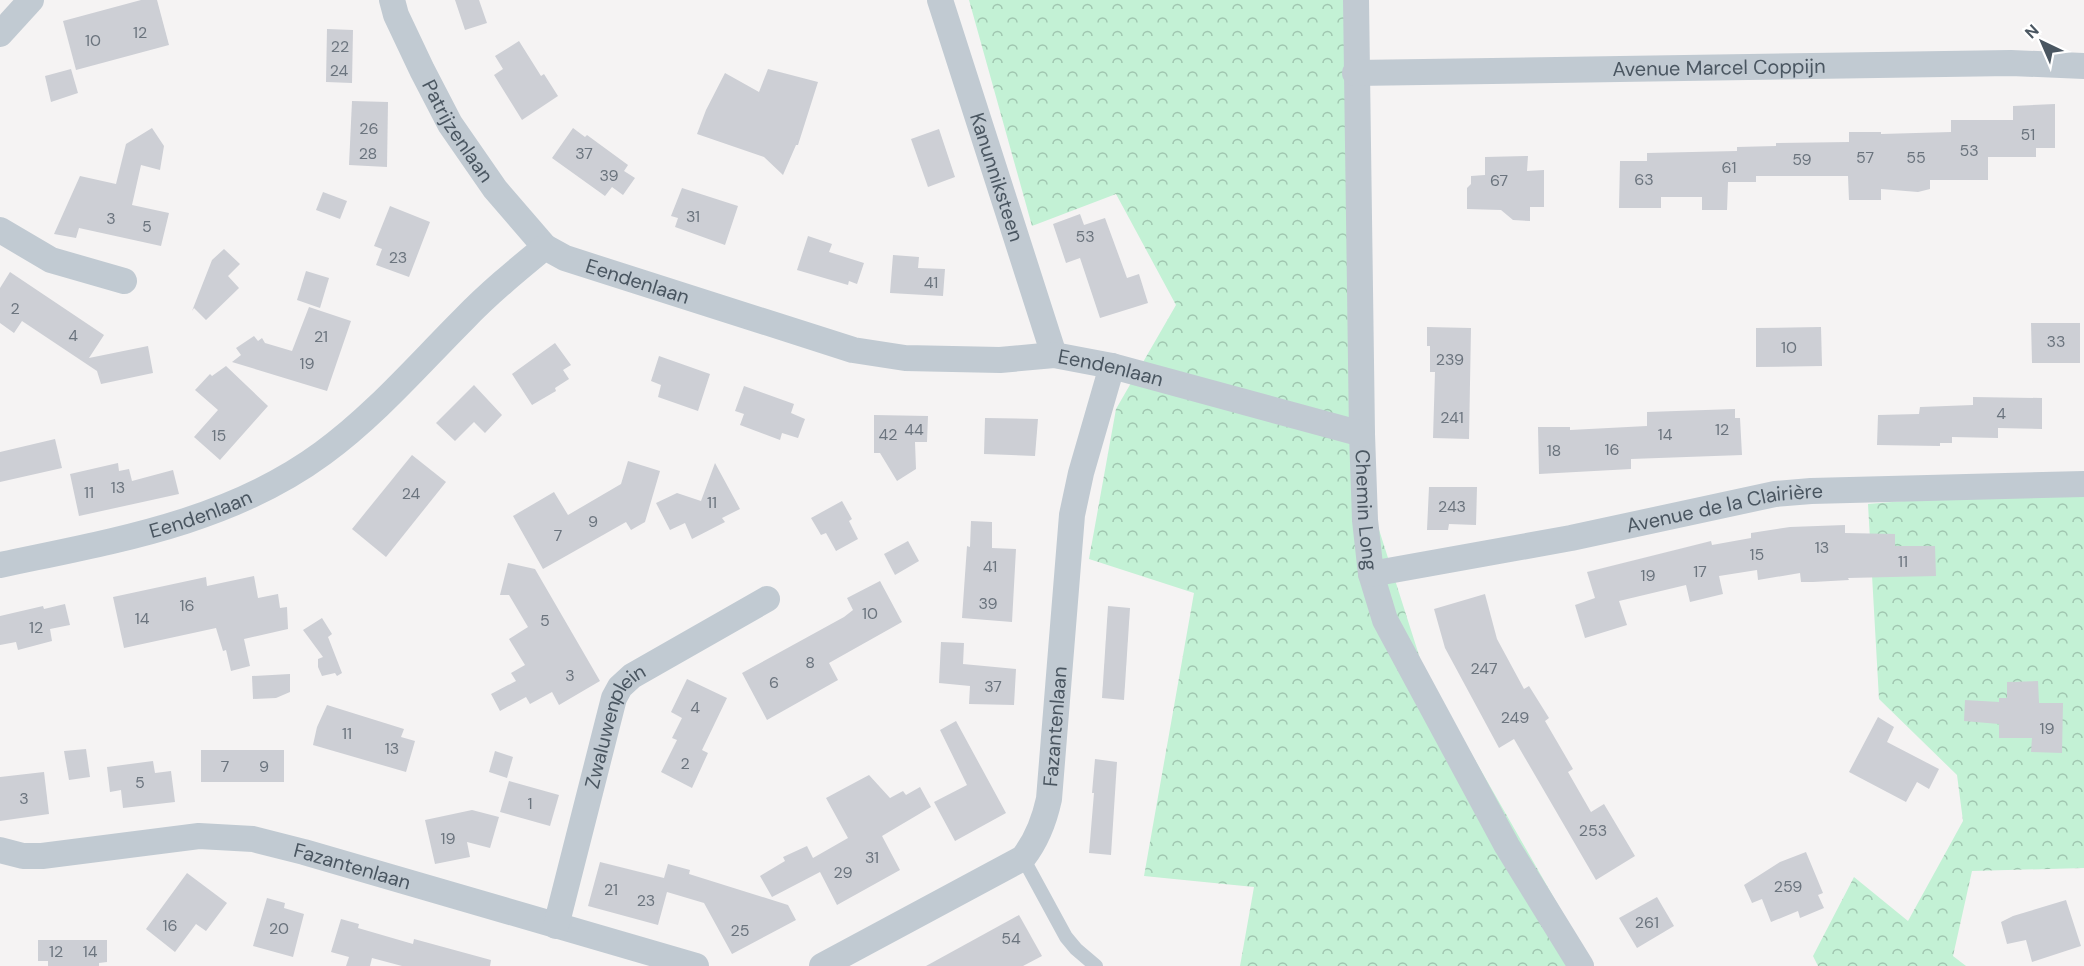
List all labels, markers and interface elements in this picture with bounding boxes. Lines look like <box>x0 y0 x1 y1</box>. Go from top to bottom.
north arrow <box>2012 12 2072 72</box>
text: N <box>2020 20 2043 43</box>
house number: 12 <box>133 22 147 43</box>
house number: 10 <box>85 30 101 51</box>
house number: 22 <box>331 36 349 57</box>
street label: Avenue Marcel Coppijn <box>1612 53 1826 82</box>
house number: 24 <box>330 60 349 81</box>
street label: Patrijzenlaan <box>416 75 499 187</box>
street label: Kanunniksteen <box>964 109 1030 245</box>
house number: 26 <box>359 118 379 139</box>
house number: 51 <box>2021 124 2035 145</box>
house number: 53 <box>1959 140 1979 161</box>
house number: 28 <box>359 143 377 164</box>
house number: 37 <box>575 143 593 164</box>
house number: 57 <box>1856 147 1874 168</box>
house number: 55 <box>1906 147 1926 168</box>
house number: 59 <box>1792 149 1812 170</box>
house number: 61 <box>1721 157 1737 178</box>
house number: 39 <box>599 165 619 186</box>
house number: 63 <box>1634 169 1654 190</box>
house number: 67 <box>1490 170 1508 191</box>
house number: 31 <box>686 206 700 227</box>
house number: 3 <box>106 208 116 229</box>
house number: 5 <box>142 216 152 237</box>
house number: 53 <box>1075 226 1095 247</box>
house number: 23 <box>389 247 407 268</box>
street label: Eendenlaan <box>583 252 693 310</box>
house number: 41 <box>924 272 938 293</box>
house number: 2 <box>10 298 20 319</box>
house number: 4 <box>68 325 78 346</box>
house number: 21 <box>314 326 328 347</box>
house number: 33 <box>2047 331 2065 352</box>
house number: 10 <box>1781 337 1797 358</box>
street label: Eendenlaan <box>1056 343 1166 392</box>
house number: 239 <box>1436 349 1464 370</box>
house number: 19 <box>299 353 315 374</box>
house number: 4 <box>1996 403 2006 424</box>
house number: 241 <box>1440 407 1464 428</box>
house number: 44 <box>904 419 924 440</box>
house number: 12 <box>1715 419 1729 440</box>
house number: 42 <box>879 424 897 445</box>
house number: 14 <box>1658 424 1673 445</box>
house number: 15 <box>212 425 226 446</box>
house number: 16 <box>1604 439 1620 460</box>
house number: 18 <box>1547 440 1561 461</box>
street label: Chemin Long <box>1350 449 1384 572</box>
house number: 13 <box>111 477 125 498</box>
street label: Avenue de la Clairière <box>1624 478 1823 539</box>
house number: 11 <box>84 482 94 503</box>
house number: 24 <box>402 483 421 504</box>
street label: Eendenlaan <box>146 484 256 544</box>
house number: 11 <box>707 492 717 513</box>
house number: 243 <box>1438 496 1466 517</box>
house number: 9 <box>588 511 598 532</box>
house number: 7 <box>554 525 562 546</box>
house number: 13 <box>1815 537 1829 558</box>
house number: 15 <box>1750 544 1764 565</box>
house number: 11 <box>1898 551 1908 572</box>
house number: 41 <box>983 556 997 577</box>
house number: 17 <box>1693 561 1707 582</box>
house number: 19 <box>1640 565 1656 586</box>
house number: 39 <box>978 593 998 614</box>
house number: 16 <box>179 595 195 616</box>
house number: 10 <box>862 603 878 624</box>
house number: 14 <box>135 608 150 629</box>
house number: 5 <box>540 610 550 631</box>
house number: 12 <box>29 617 43 638</box>
house number: 8 <box>805 652 815 673</box>
street label: Zwaluwenplein <box>579 658 650 791</box>
house number: 247 <box>1470 658 1498 679</box>
house number: 3 <box>565 665 575 686</box>
street label: Fazantenlaan <box>1037 665 1073 788</box>
house number: 6 <box>769 672 779 693</box>
house number: 37 <box>984 676 1002 697</box>
house number: 4 <box>690 697 700 718</box>
house number: 249 <box>1501 707 1529 728</box>
house number: 19 <box>2039 718 2055 739</box>
house number: 11 <box>342 723 352 744</box>
house number: 13 <box>385 738 399 759</box>
house number: 2 <box>680 753 690 774</box>
house number: 7 <box>221 756 229 777</box>
house number: 9 <box>259 756 269 777</box>
house number: 5 <box>135 772 145 793</box>
house number: 3 <box>19 788 29 809</box>
house number: 1 <box>528 793 533 814</box>
house number: 253 <box>1579 820 1607 841</box>
house number: 19 <box>440 828 456 849</box>
street label: Fazantenlaan <box>291 837 414 895</box>
house number: 31 <box>865 847 879 868</box>
house number: 29 <box>833 862 853 883</box>
house number: 259 <box>1774 876 1802 897</box>
house number: 21 <box>604 879 618 900</box>
house number: 23 <box>637 890 655 911</box>
house number: 261 <box>1635 912 1659 933</box>
house number: 16 <box>162 915 178 936</box>
house number: 20 <box>269 918 289 939</box>
house number: 25 <box>731 920 749 941</box>
house number: 54 <box>1001 928 1021 949</box>
house number: 12 <box>49 941 63 962</box>
house number: 14 <box>83 941 98 962</box>

